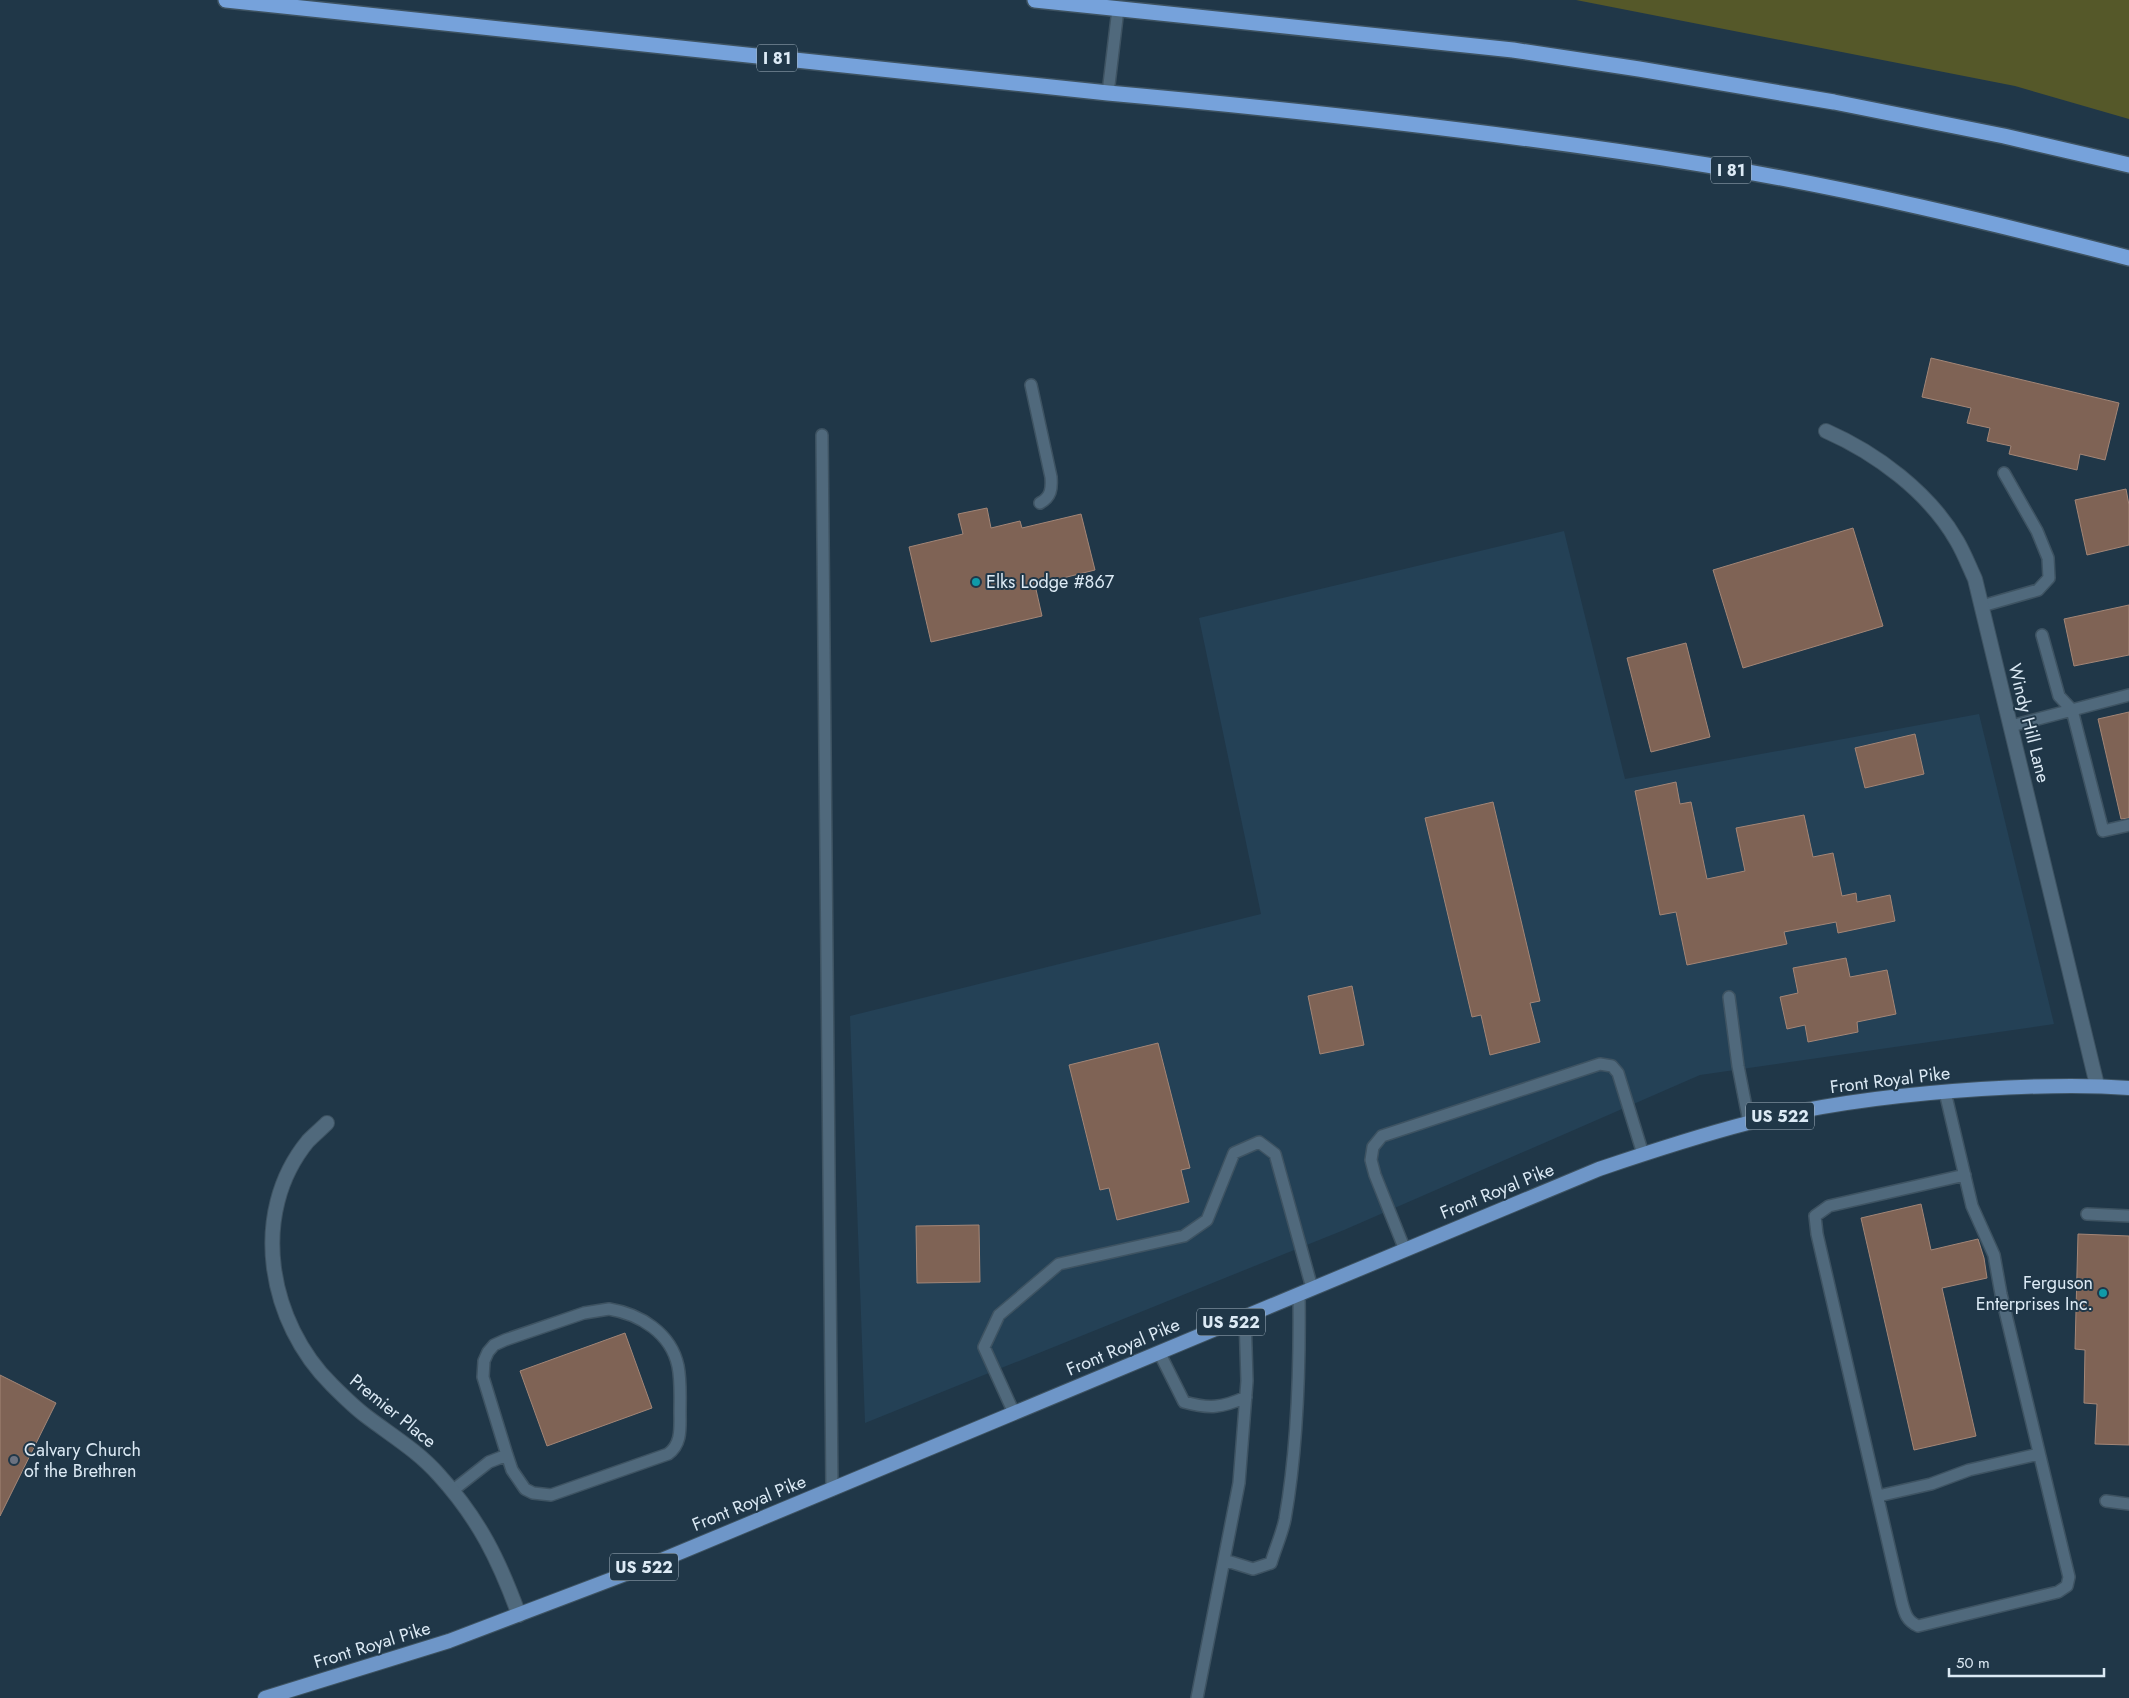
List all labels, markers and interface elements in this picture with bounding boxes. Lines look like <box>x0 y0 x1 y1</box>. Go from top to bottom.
road number: I 81 <box>757 44 797 72</box>
road number: I 81 <box>1711 156 1751 184</box>
place label: Elks Lodge #867 <box>986 569 1115 595</box>
marker: Elks Lodge #867 <box>970 576 982 588</box>
street label: Windy Hill Lane <box>2002 661 2056 785</box>
street label: Front Royal Pike <box>1828 1060 1952 1100</box>
road number: US 522 <box>1746 1102 1814 1130</box>
street label: Front Royal Pike <box>1436 1156 1558 1226</box>
place label: Ferguson Enterprises Inc. <box>1976 1270 2093 1317</box>
marker: Ferguson Enterprises Inc. <box>2097 1287 2109 1299</box>
road number: US 522 <box>1197 1308 1265 1335</box>
street label: Front Royal Pike <box>1062 1311 1184 1383</box>
street label: Premier Place <box>344 1368 442 1454</box>
place label: Calvary Church of the Brethren <box>24 1437 141 1484</box>
marker: Calvary Church of the Brethren <box>8 1454 20 1466</box>
street label: Front Royal Pike <box>688 1468 810 1538</box>
road number: US 522 <box>610 1554 678 1580</box>
street label: Front Royal Pike <box>310 1615 434 1675</box>
scale bar <box>1949 1646 2104 1678</box>
text: 50 m <box>1956 1652 1990 1674</box>

